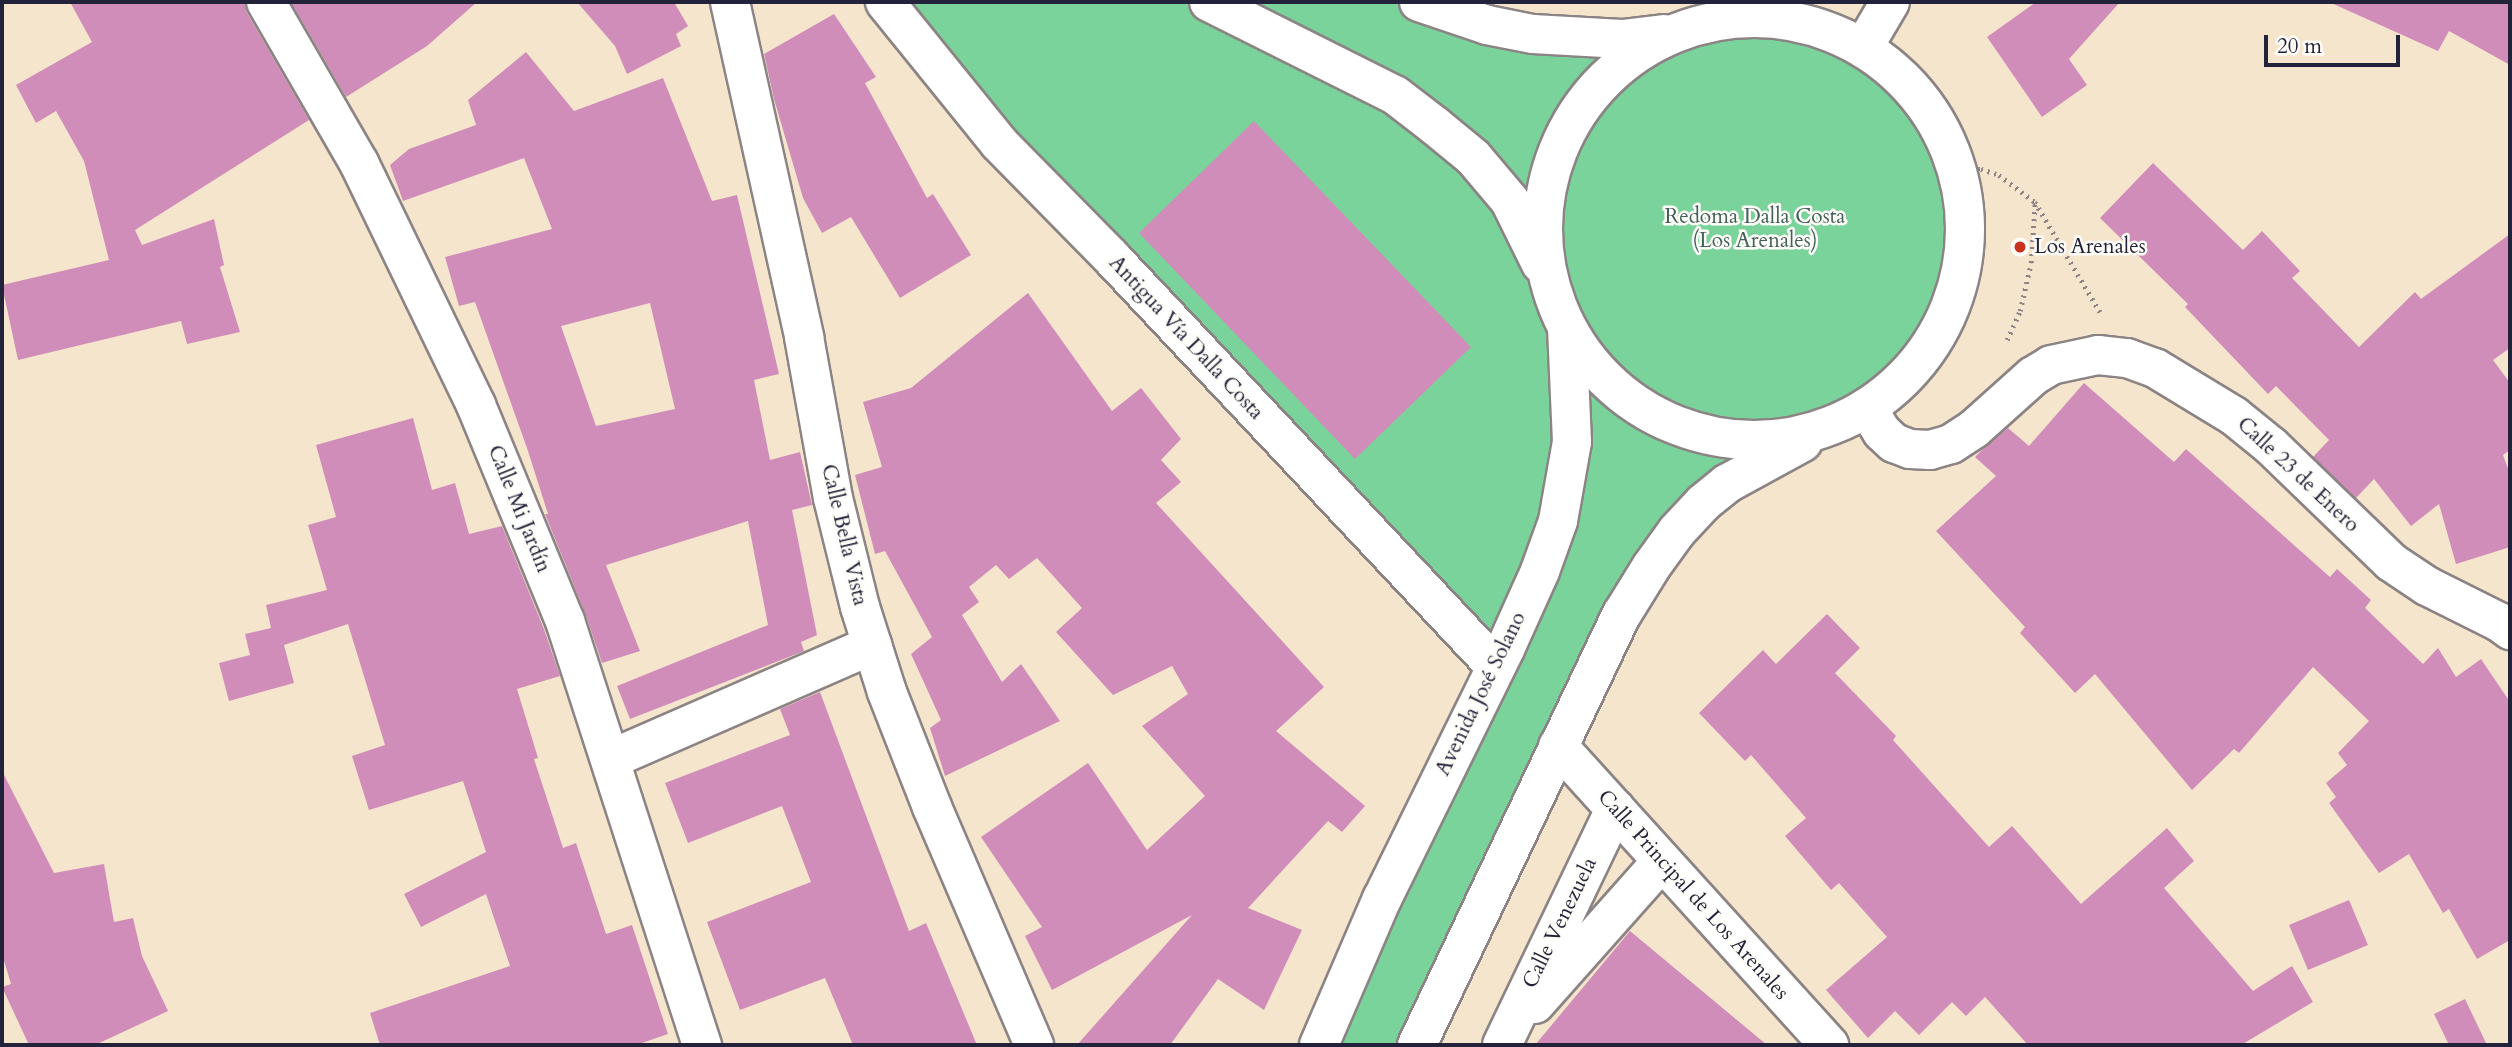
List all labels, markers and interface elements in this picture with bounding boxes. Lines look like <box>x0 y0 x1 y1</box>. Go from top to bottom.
scale bar <box>2267 21 2404 65</box>
text: 20 m <box>2277 32 2322 61</box>
park label: Redoma Dalla Costa (Los Arenales) <box>1665 204 1845 254</box>
place label: Los Arenales <box>2034 234 2146 260</box>
marker: Los Arenales <box>2012 239 2028 255</box>
street label: Antigua Vía Dalla Costa <box>1103 251 1269 425</box>
street label: Calle 23 de Enero <box>2232 412 2364 538</box>
street label: Calle Mi Jardín <box>482 442 556 576</box>
street label: Calle Bella Vista <box>815 462 873 608</box>
street label: Avenida José Solano <box>1430 608 1532 780</box>
street label: Calle Principal de Los Arenales <box>1592 785 1794 1005</box>
street label: Calle Venezuela <box>1517 854 1603 992</box>

